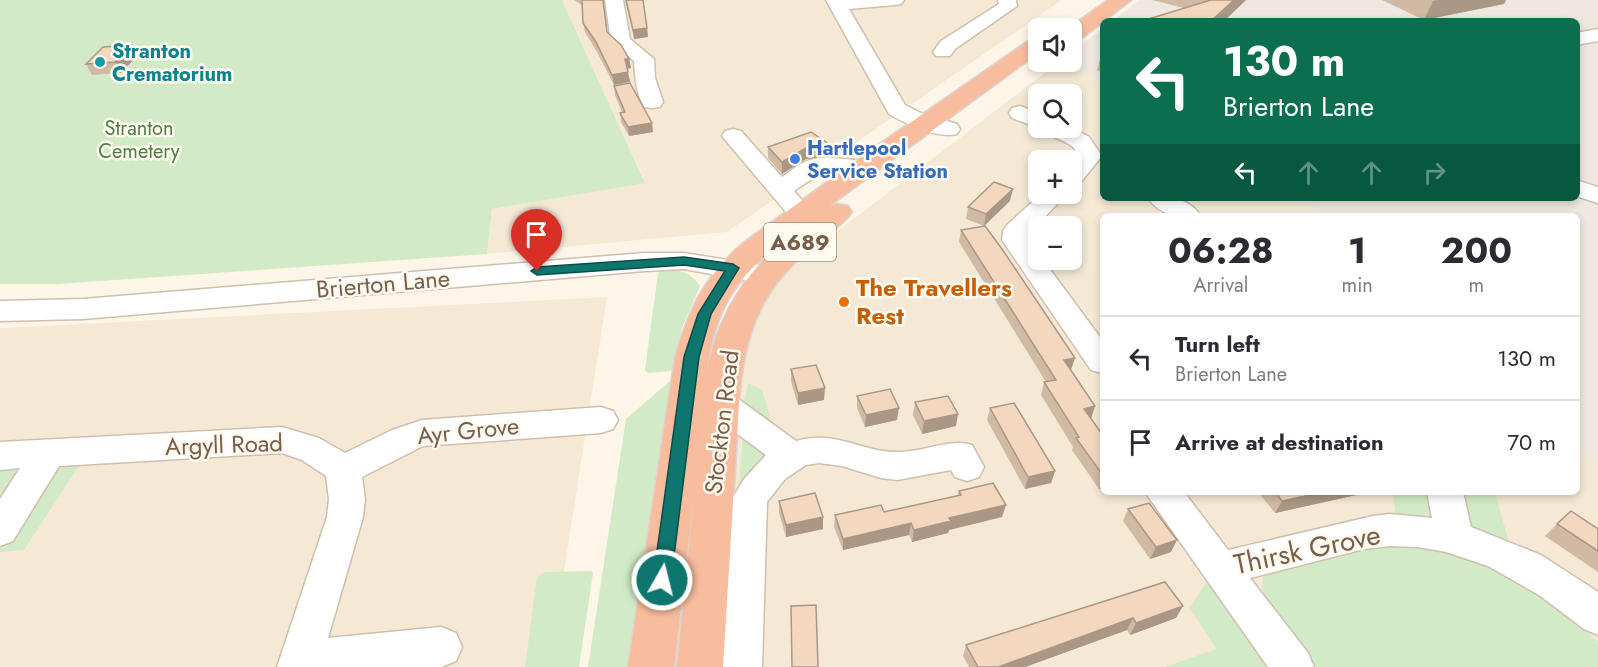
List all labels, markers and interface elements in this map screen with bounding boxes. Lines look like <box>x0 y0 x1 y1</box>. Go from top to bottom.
map controls <box>1028 18 1082 270</box>
button: sound <box>1028 18 1082 72</box>
text: 130 m <box>1223 31 1345 92</box>
place label: Stranton Crematorium <box>112 37 232 89</box>
icon: left <box>1124 42 1202 120</box>
marker: Stranton Crematorium <box>93 55 107 69</box>
button: search <box>1028 84 1082 138</box>
text: Brierton Lane <box>1223 87 1374 126</box>
park label: Stranton Cemetery <box>98 114 180 166</box>
place label: Hartlepool Service Station <box>807 134 948 186</box>
button: + <box>1028 150 1082 204</box>
marker: Hartlepool Service Station <box>788 152 802 166</box>
icon: left <box>1229 156 1262 189</box>
icon: ahead <box>1292 156 1325 189</box>
icon: ahead <box>1355 156 1388 189</box>
icon: right <box>1418 156 1451 189</box>
pin <box>511 209 562 271</box>
button: − <box>1028 216 1082 270</box>
icon: arrive <box>520 218 553 251</box>
road number: A689 <box>764 223 836 261</box>
text: 06:28 <box>1168 224 1274 276</box>
text: 1 <box>1348 224 1366 276</box>
text: 200 <box>1441 224 1512 276</box>
street label: Brierton Lane <box>314 260 451 307</box>
place label: The Travellers Rest <box>856 270 1012 333</box>
text: Arrival <box>1193 271 1248 300</box>
text: min <box>1342 271 1373 300</box>
text: m <box>1469 271 1484 300</box>
marker: The Travellers Rest <box>837 295 851 309</box>
text: Turn left <box>1175 328 1260 360</box>
icon: left <box>1124 342 1157 375</box>
text: 130 m <box>1497 342 1556 374</box>
street label: Stockton Road <box>695 348 748 496</box>
text: Brierton Lane <box>1175 360 1287 389</box>
street label: Ayr Grove <box>415 408 521 453</box>
street label: Argyll Road <box>164 425 284 464</box>
icon: arrive <box>1124 426 1157 459</box>
text: Arrive at destination <box>1175 426 1384 458</box>
text: 70 m <box>1507 426 1556 458</box>
street label: Thirsk Grove <box>1230 514 1384 585</box>
position arrow <box>630 548 694 612</box>

